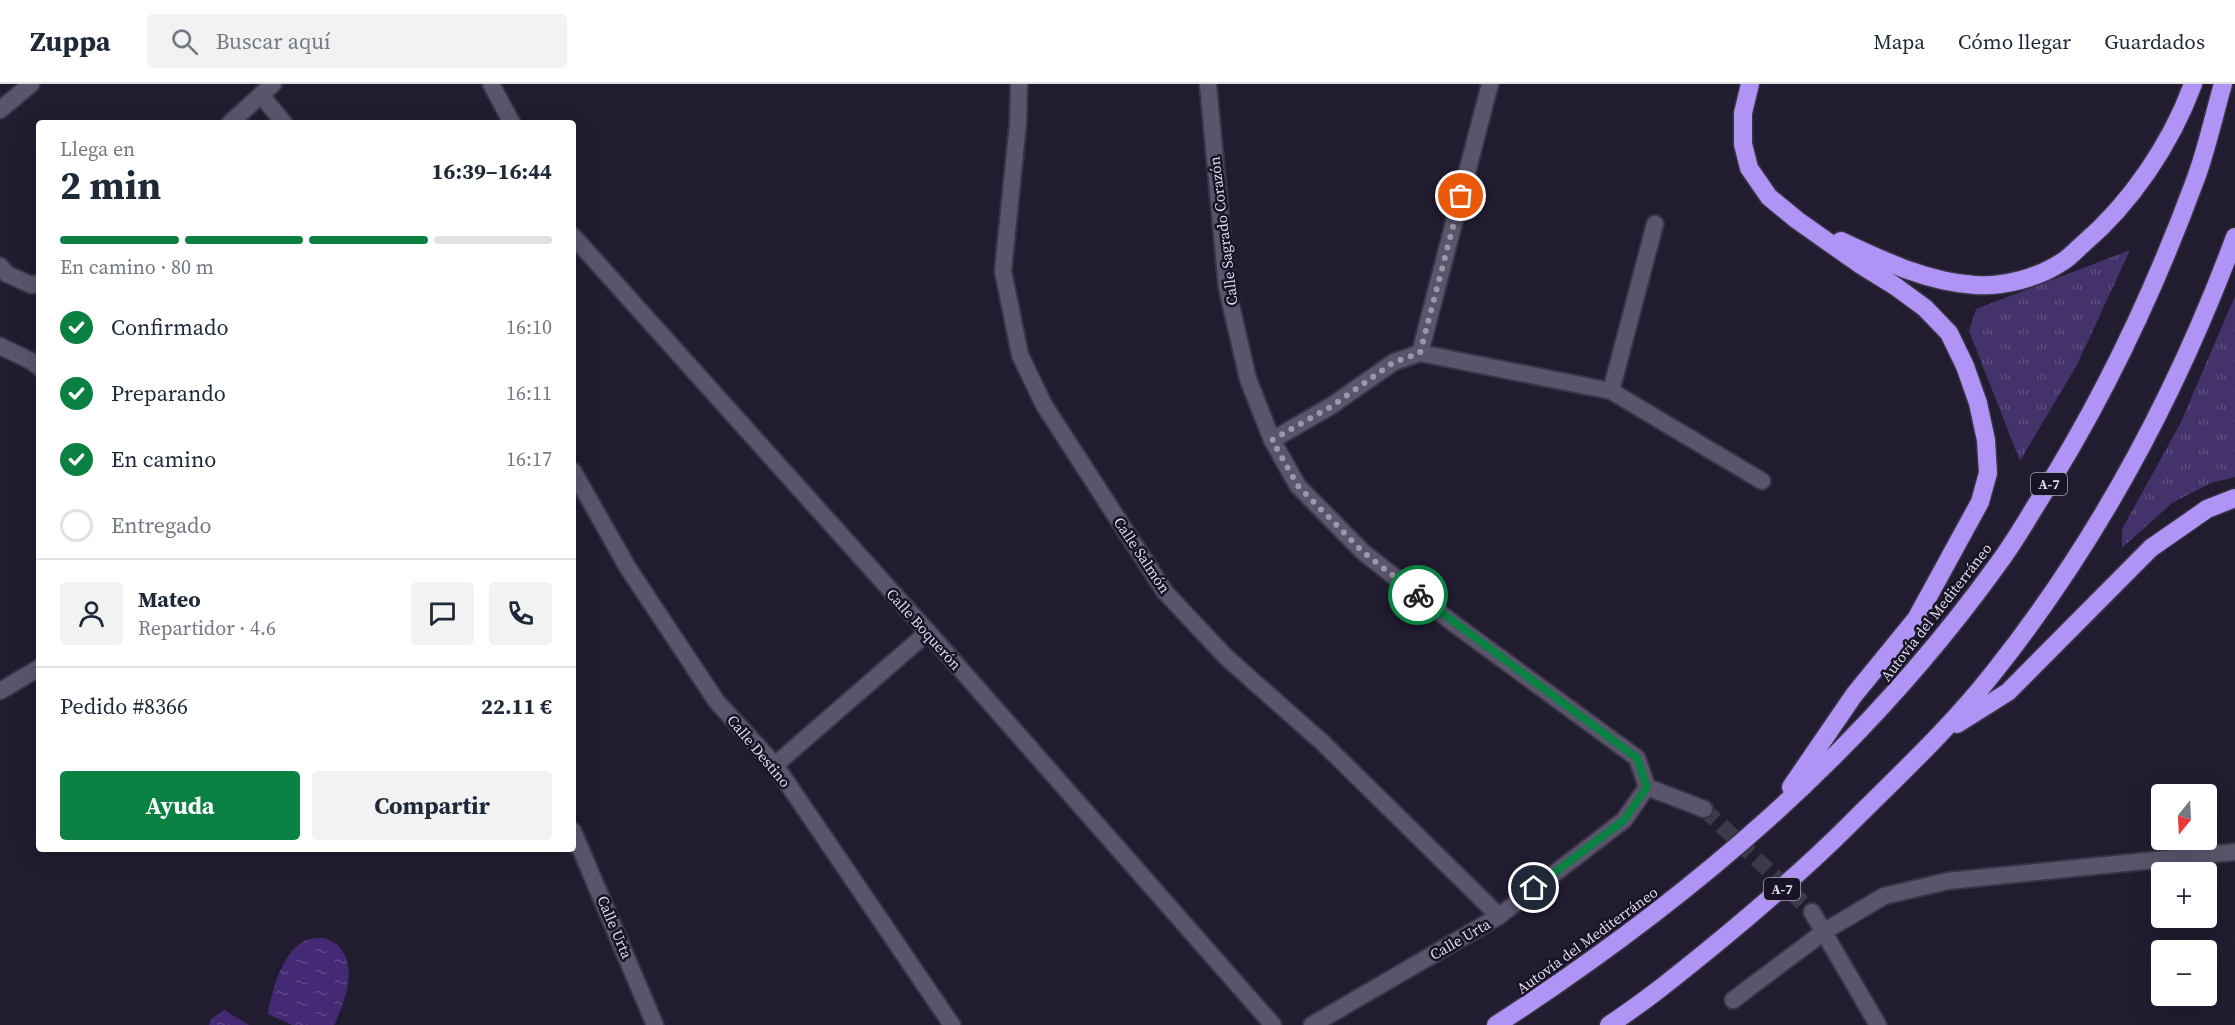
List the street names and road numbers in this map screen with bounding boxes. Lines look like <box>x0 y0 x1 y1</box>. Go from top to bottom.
street label: Calle Sagrado Corazón <box>1203 155 1243 307</box>
road number: A-7 <box>2031 473 2067 495</box>
street label: Calle Salmón <box>1109 513 1175 597</box>
street label: Autovía del Mediterráneo <box>1875 539 1997 685</box>
street label: Calle Boquerón <box>882 584 966 674</box>
street label: Calle Destino <box>722 710 796 792</box>
road number: A-7 <box>1764 878 1800 900</box>
street label: Autovía del Mediterráneo <box>1512 882 1662 998</box>
street label: Calle Urta <box>592 892 638 962</box>
street label: Calle Urta <box>1426 913 1494 965</box>

